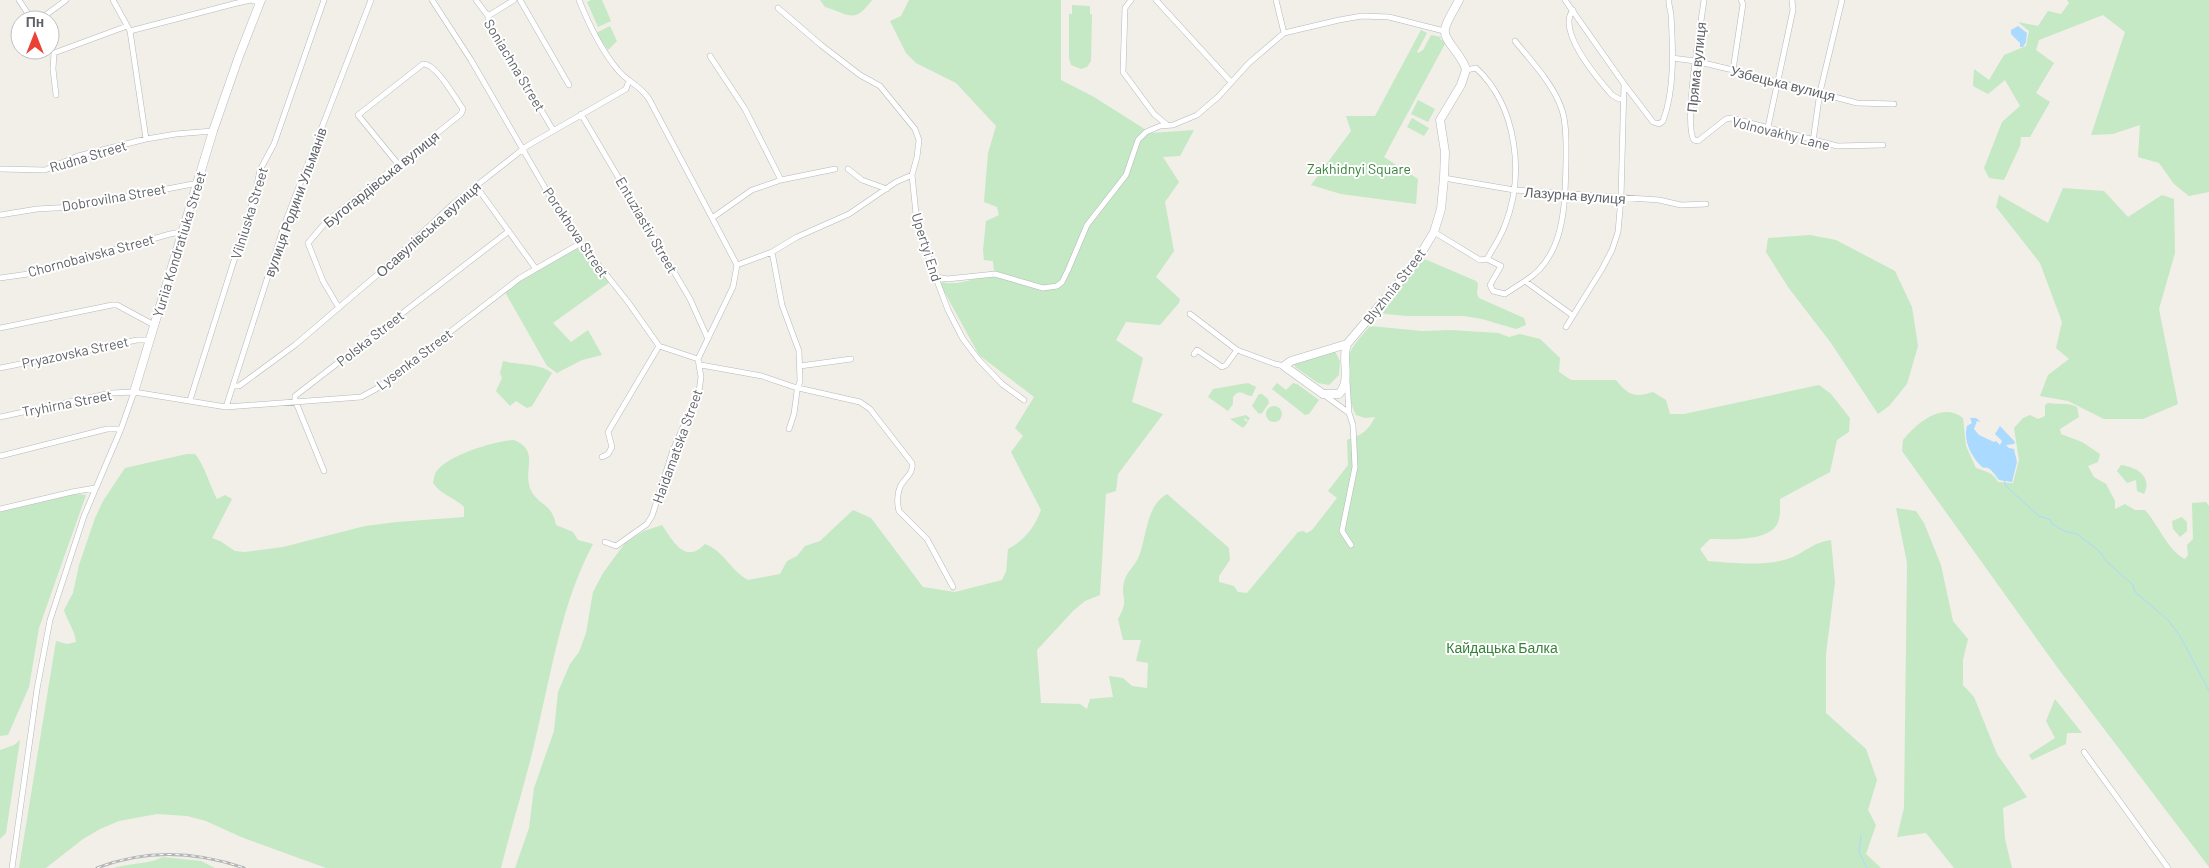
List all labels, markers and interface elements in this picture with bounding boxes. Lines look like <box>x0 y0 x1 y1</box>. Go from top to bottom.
north arrow <box>10 10 60 60</box>
text: Пн <box>26 13 44 30</box>
street label: Soniachna Street <box>481 16 549 114</box>
street label: Пряма вулиця <box>1683 21 1709 113</box>
street label: Узбецька вулиця <box>1729 62 1837 104</box>
street label: Volnovakhy Lane <box>1730 113 1832 153</box>
street label: вулиця Родини Ульманів <box>260 125 330 279</box>
street label: Бугогардівська вулиця <box>320 127 442 231</box>
street label: Rudna Street <box>48 136 128 176</box>
park label: Zakhidnyi Square <box>1307 160 1411 177</box>
street label: Vilniuska Street <box>227 165 271 261</box>
street label: Yuriia Kondratiuka Street <box>149 169 209 319</box>
street label: Entuziastiv Street <box>612 174 682 276</box>
street label: Осавулівська вулиця <box>372 178 484 280</box>
street label: Dobrovilna Street <box>61 179 167 215</box>
street label: Лазурна вулиця <box>1524 183 1626 207</box>
street label: Porokhova Street <box>540 184 612 280</box>
street label: Upertyi End <box>908 211 946 283</box>
street label: Chornobaivska Street <box>26 230 156 280</box>
street label: Blyzhnia Street <box>1359 245 1429 327</box>
street label: Polska Street <box>333 306 407 370</box>
street label: Lysenka Street <box>373 325 455 393</box>
street label: Pryazovska Street <box>20 332 130 372</box>
street label: Tryhirna Street <box>21 386 113 420</box>
street label: Haidamatska Street <box>648 387 706 505</box>
park label: Кайдацька Балка <box>1446 639 1558 656</box>

